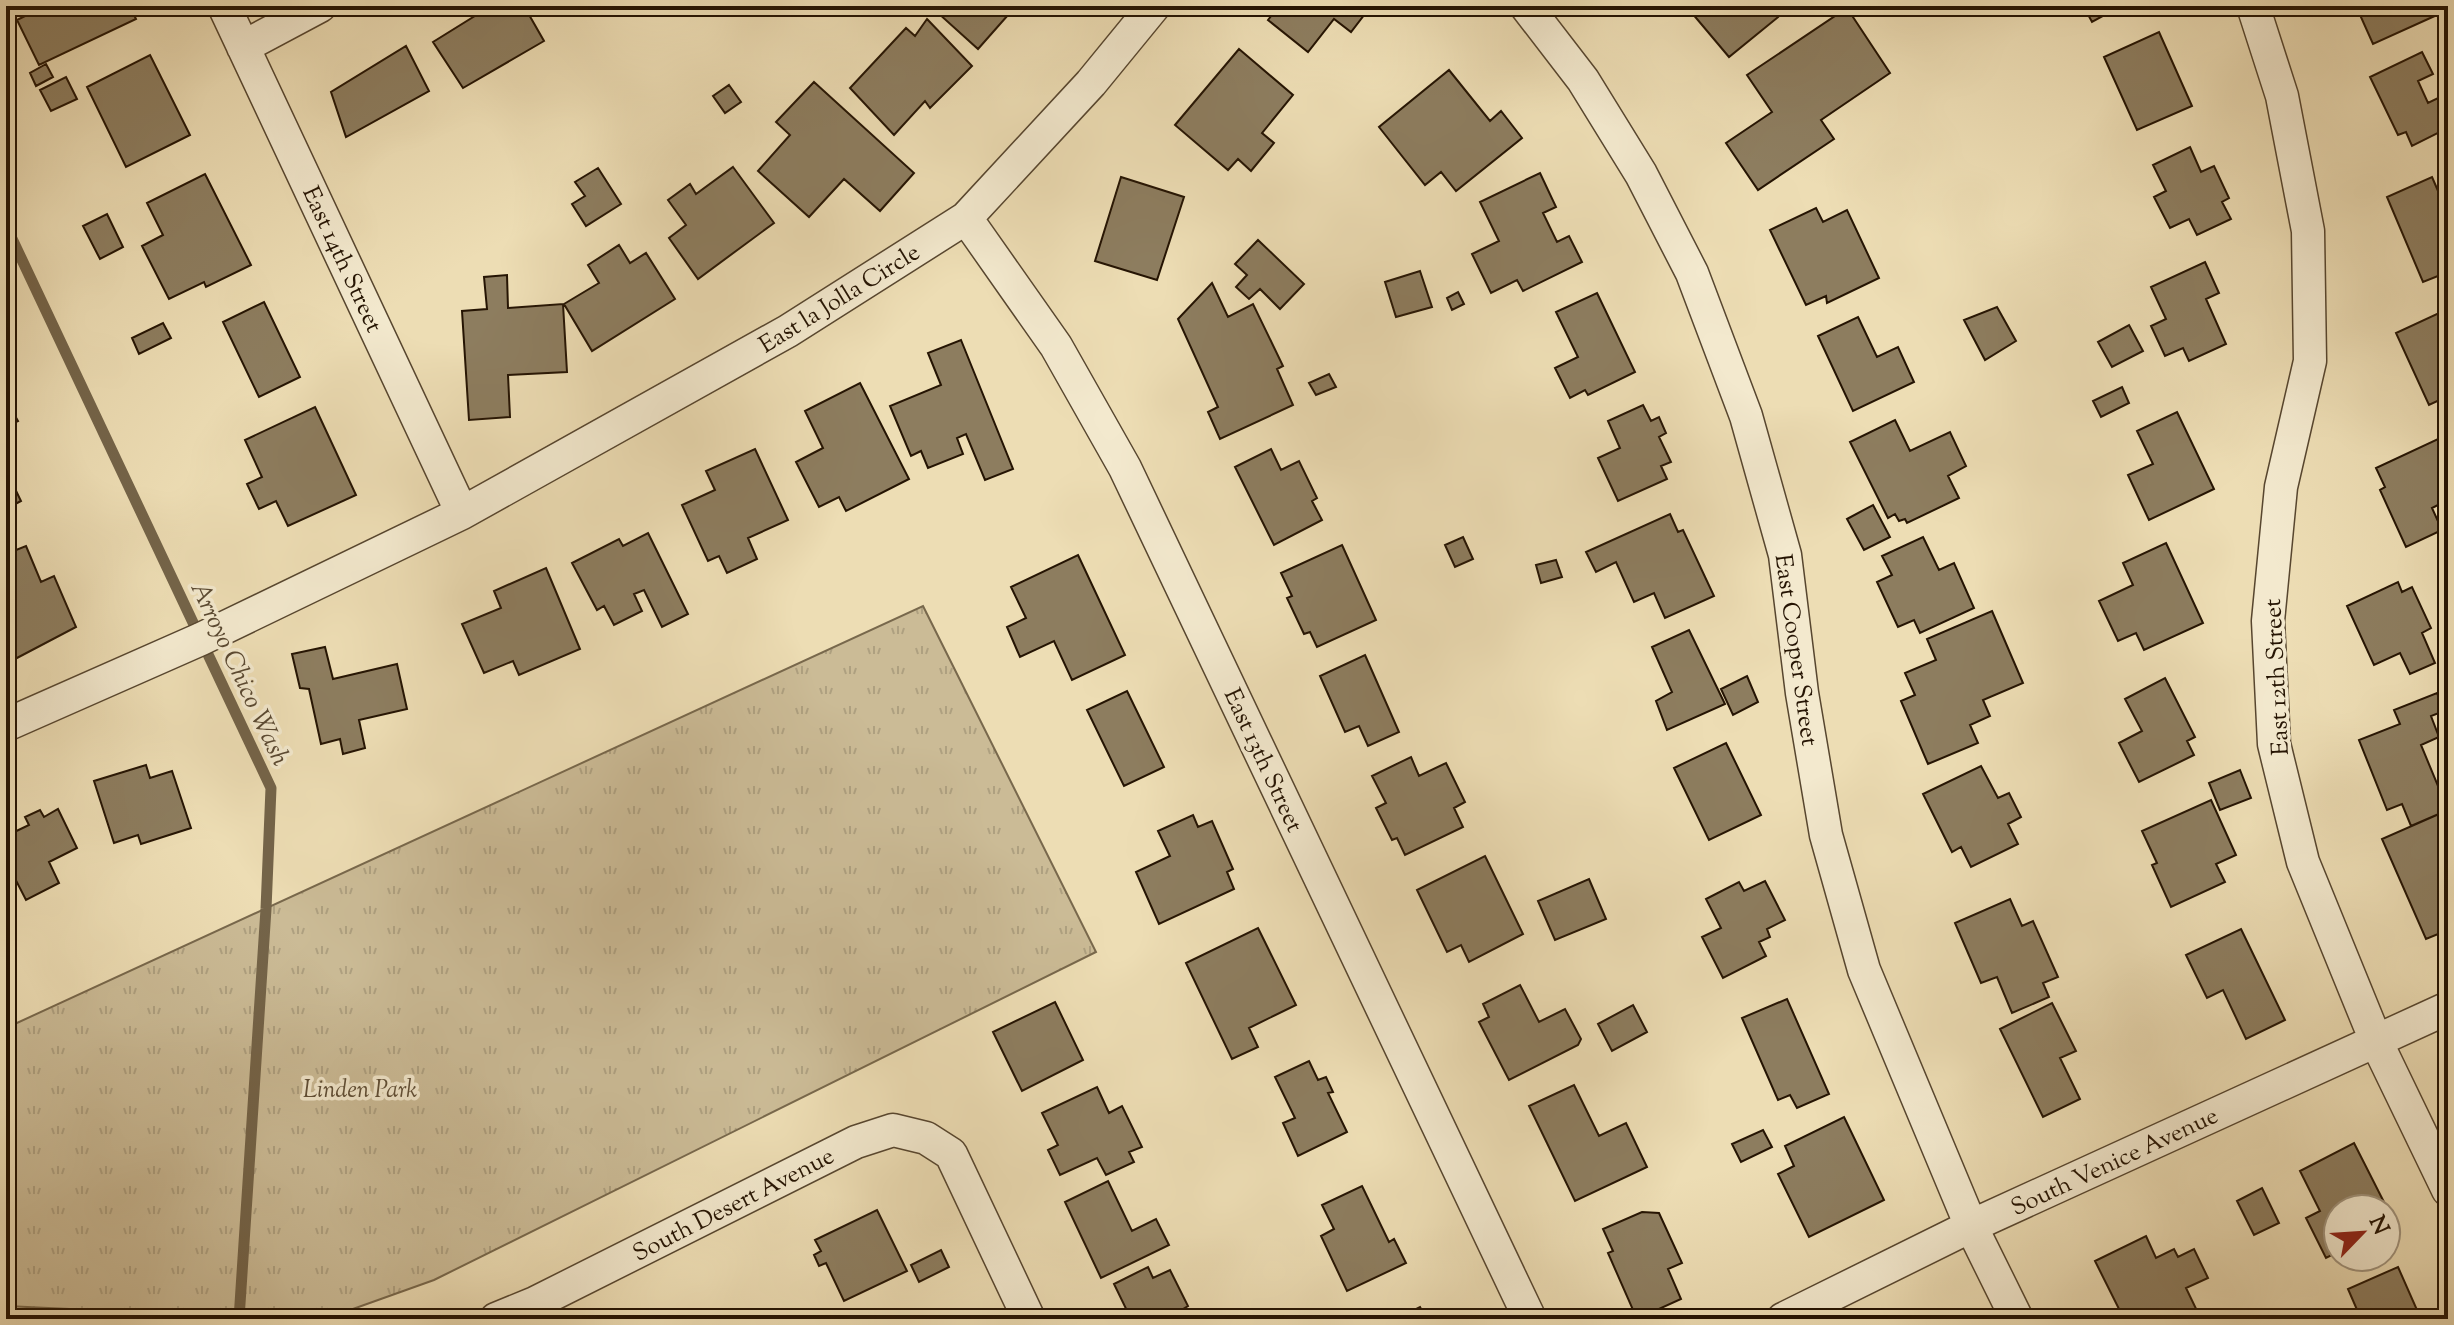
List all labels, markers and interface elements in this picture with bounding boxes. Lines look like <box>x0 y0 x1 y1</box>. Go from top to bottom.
street label: East 14th Street <box>292 181 390 339</box>
street label: East la Jolla Circle <box>753 237 927 363</box>
street label: East Cooper Street <box>1765 552 1825 748</box>
water label: Arroyo Chico Wash <box>180 576 298 773</box>
street label: East 12th Street <box>2257 598 2299 756</box>
street label: East 13th Street <box>1214 683 1310 838</box>
park label: Linden Park <box>303 1074 417 1108</box>
street label: South Venice Avenue <box>2006 1100 2224 1226</box>
street label: South Desert Avenue <box>627 1140 841 1271</box>
north arrow <box>2322 1193 2402 1273</box>
text: N <box>2359 1211 2396 1241</box>

